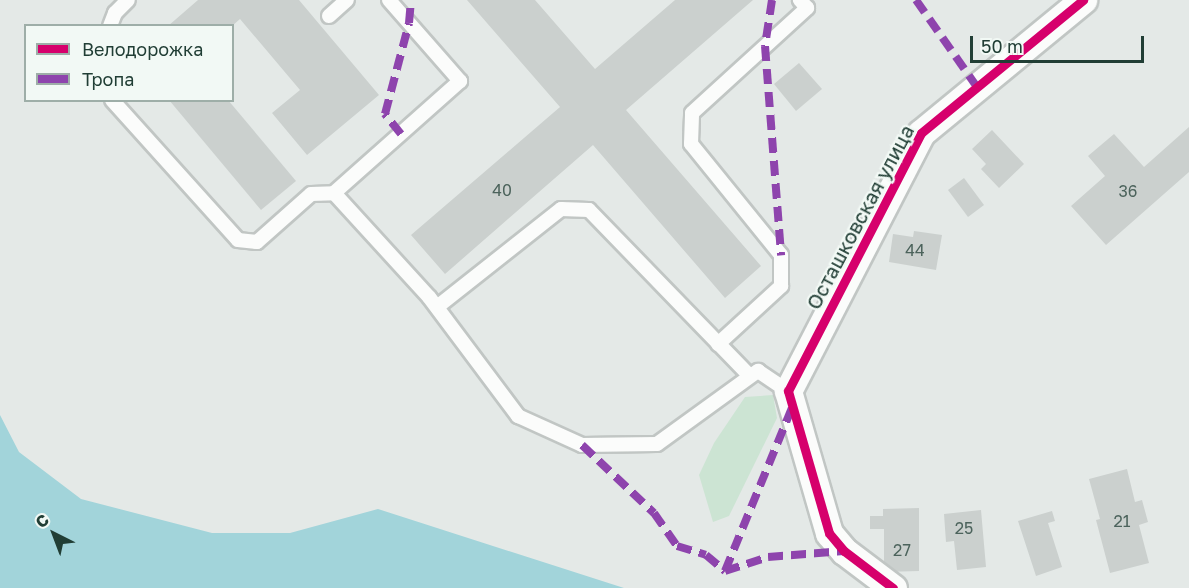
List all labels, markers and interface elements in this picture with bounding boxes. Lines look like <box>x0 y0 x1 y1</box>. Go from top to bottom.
legend <box>24 24 234 102</box>
scale bar <box>973 24 1147 62</box>
text: 50 m <box>981 35 1023 57</box>
text: Велодорожка <box>82 38 203 60</box>
text: Тропа <box>82 68 134 90</box>
street label: Осташковская улица <box>801 121 919 313</box>
house number: 40 <box>492 180 512 200</box>
house number: 36 <box>1118 181 1138 201</box>
house number: 44 <box>905 240 925 260</box>
north arrow <box>24 504 84 564</box>
text: С <box>31 509 53 532</box>
house number: 21 <box>1113 511 1131 531</box>
house number: 25 <box>955 518 973 538</box>
house number: 27 <box>893 540 911 560</box>

